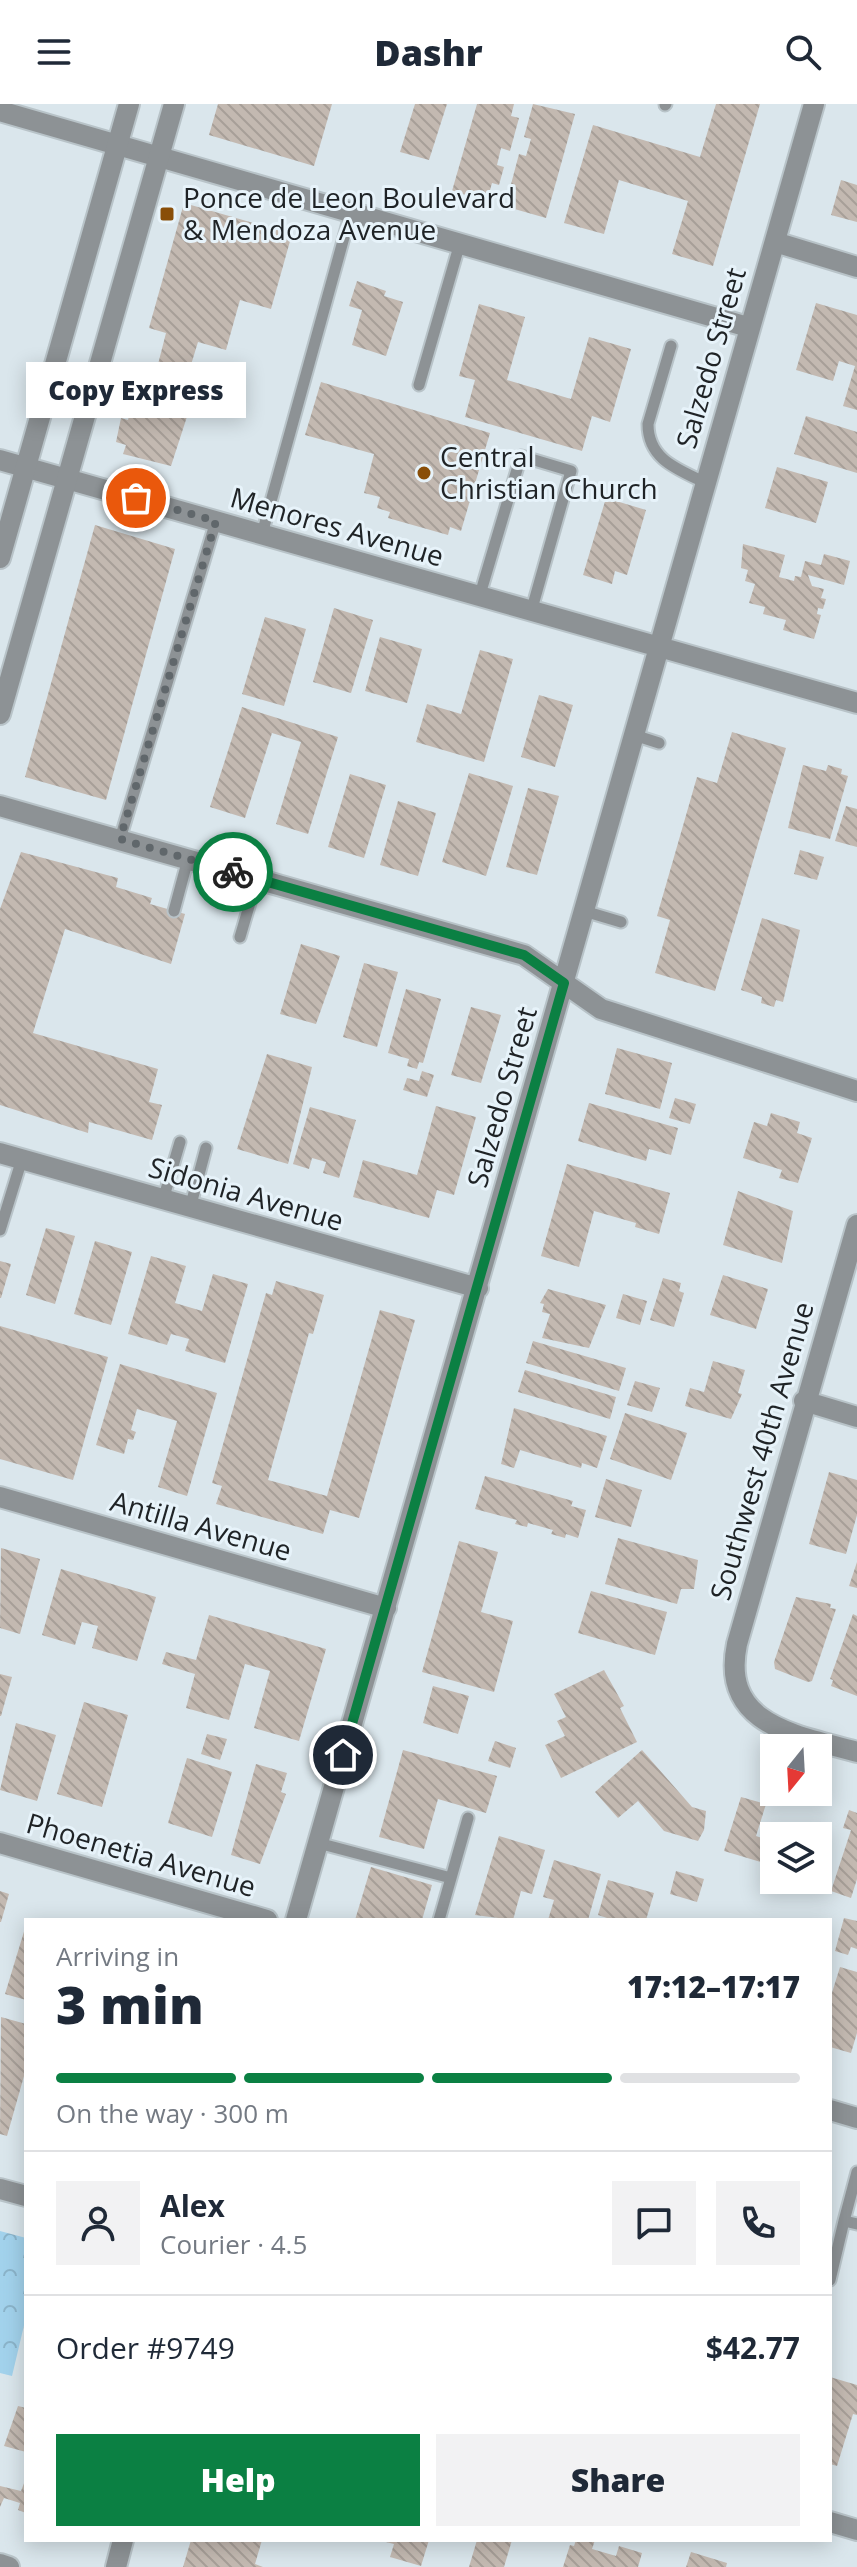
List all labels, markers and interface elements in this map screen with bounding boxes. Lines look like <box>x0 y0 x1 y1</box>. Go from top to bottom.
text: Dashr <box>374 28 483 77</box>
icon: menu <box>32 30 76 74</box>
icon: search <box>781 30 825 74</box>
place label: Ponce de Leon Boulevard & Mendoza Avenue <box>183 178 515 248</box>
marker: Ponce de Leon Boulevard & Mendoza Avenue <box>158 205 176 223</box>
street label: Salzedo Street <box>666 263 754 452</box>
callout: Copy Express <box>26 362 246 418</box>
text: Copy Express <box>48 372 224 408</box>
place label: Central Christian Church <box>440 437 658 507</box>
pin <box>102 464 170 532</box>
marker: Central Christian Church <box>415 464 433 482</box>
icon: bag <box>114 476 158 520</box>
street label: Menores Avenue <box>226 477 448 575</box>
courier <box>193 832 273 912</box>
icon: bike <box>211 850 255 894</box>
street label: Salzedo Street <box>457 1002 545 1191</box>
street label: Sidonia Avenue <box>144 1147 348 1239</box>
street label: Southwest 40th Avenue <box>700 1297 822 1604</box>
street label: Antilla Avenue <box>106 1481 296 1569</box>
pin <box>309 1721 377 1789</box>
icon: home <box>321 1733 365 1777</box>
north arrow <box>760 1734 832 1806</box>
map controls <box>760 1734 832 1894</box>
street label: Phoenetia Avenue <box>22 1803 260 1905</box>
button: layers <box>760 1822 832 1894</box>
text: Arriving in <box>56 1938 179 1974</box>
text: 17:12–17:17 <box>627 1966 800 2007</box>
text: 3 min <box>56 1968 204 2039</box>
text: On the way · 300 m <box>56 2095 289 2131</box>
button: person <box>56 2181 140 2265</box>
button: chat <box>612 2181 696 2265</box>
button: phone <box>716 2181 800 2265</box>
text: Alex <box>160 2185 225 2226</box>
text: Courier · 4.5 <box>160 2226 307 2262</box>
text: Order #9749 <box>56 2327 235 2368</box>
text: $42.77 <box>706 2327 800 2368</box>
button: Help <box>56 2434 420 2526</box>
button: Share <box>436 2434 800 2526</box>

